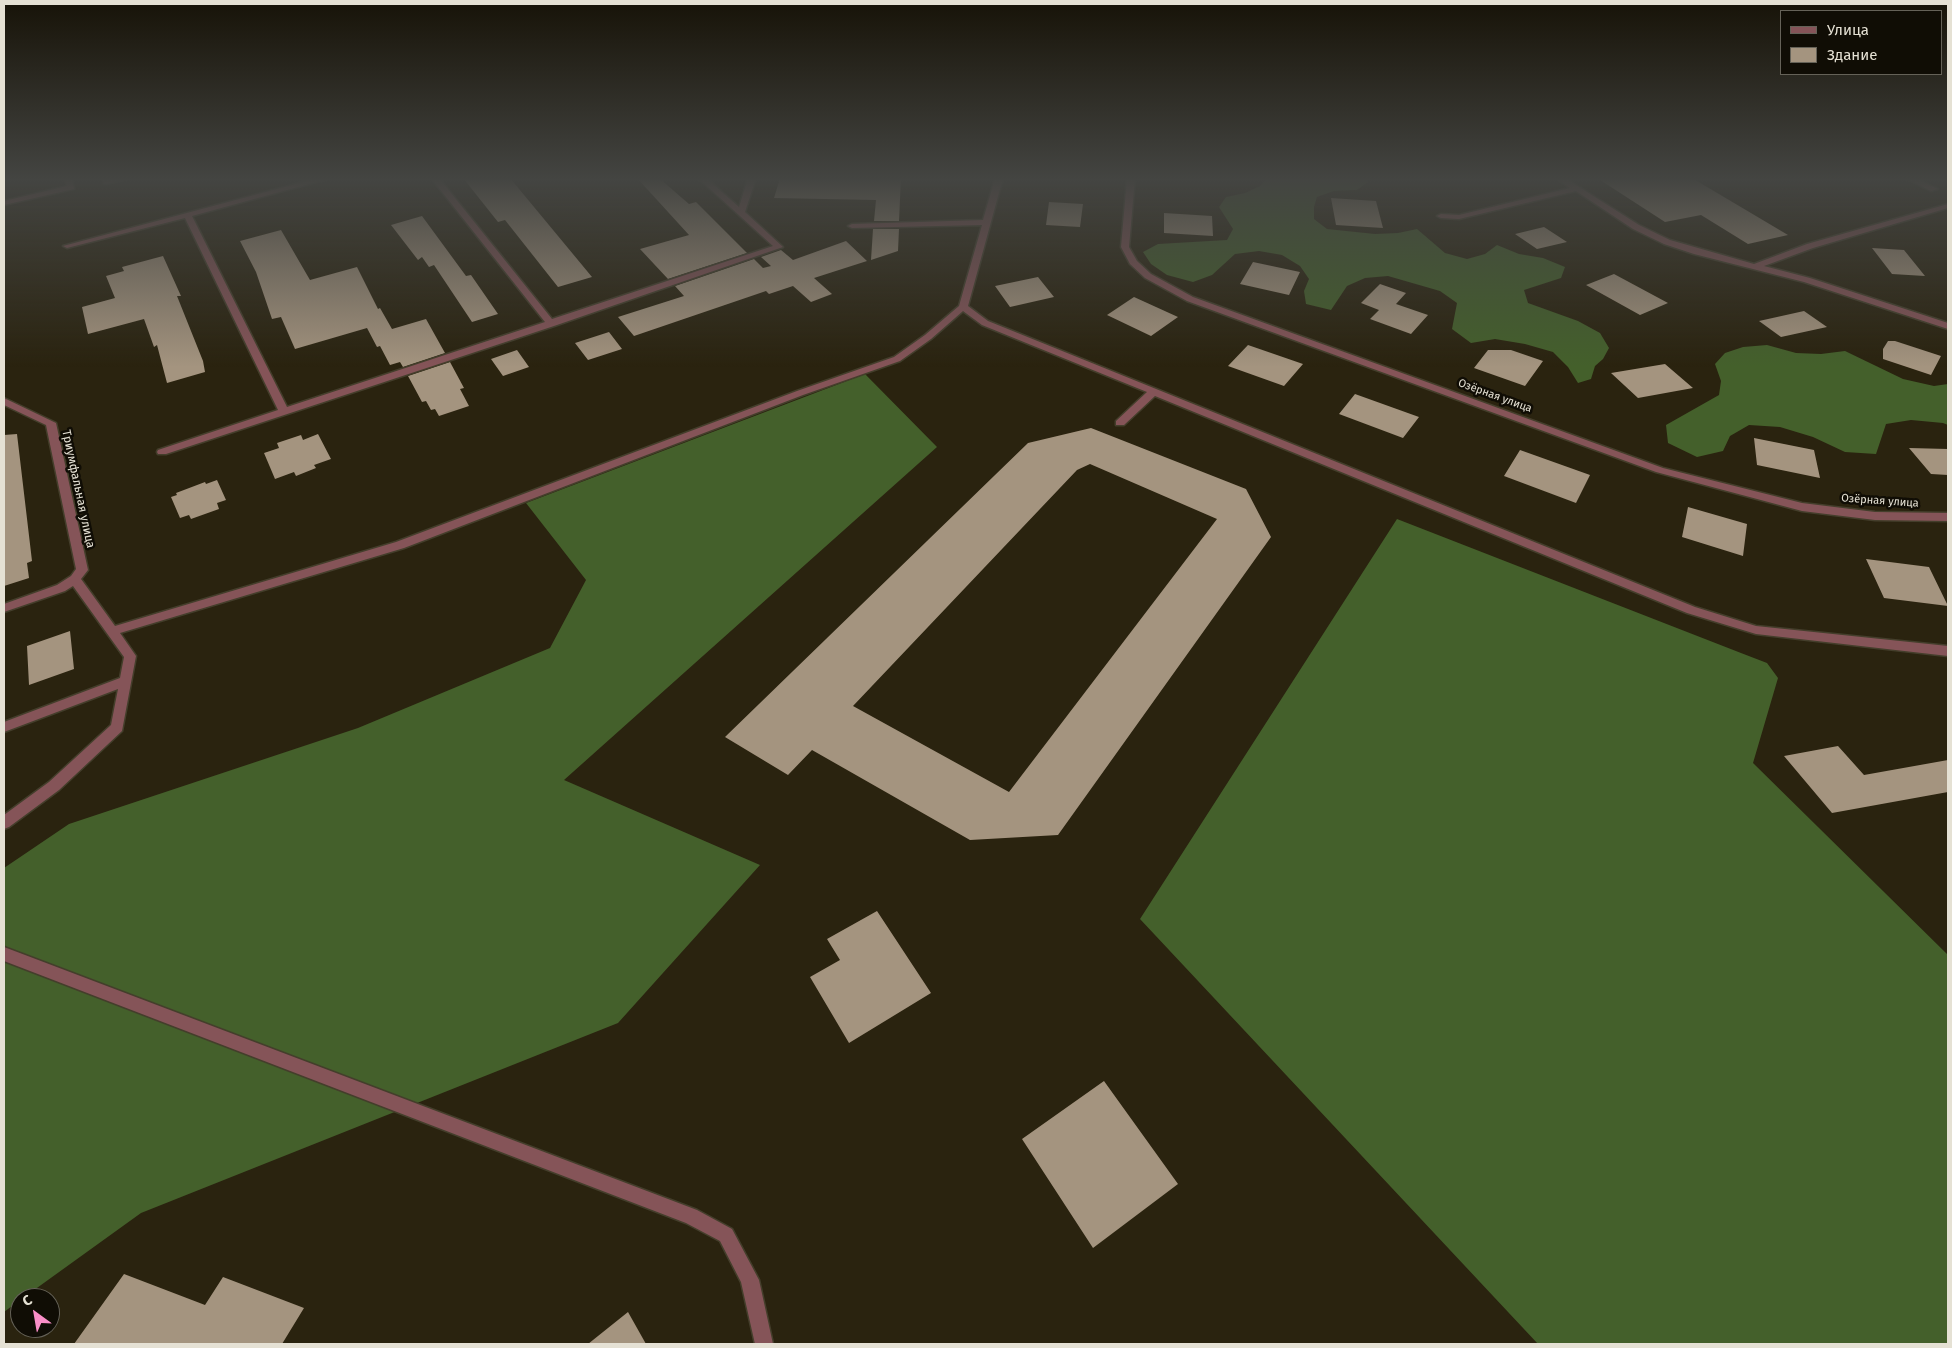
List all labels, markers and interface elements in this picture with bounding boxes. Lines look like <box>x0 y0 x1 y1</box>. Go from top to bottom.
legend <box>1780 10 1942 75</box>
text: Улица <box>1827 21 1869 39</box>
text: Здание <box>1827 46 1877 64</box>
street label: Озёрная улица <box>1456 377 1534 415</box>
street label: Триумфальная улица <box>58 429 98 549</box>
street label: Озёрная улица <box>1841 492 1919 510</box>
north arrow <box>10 1288 60 1338</box>
text: С <box>19 1291 35 1310</box>

